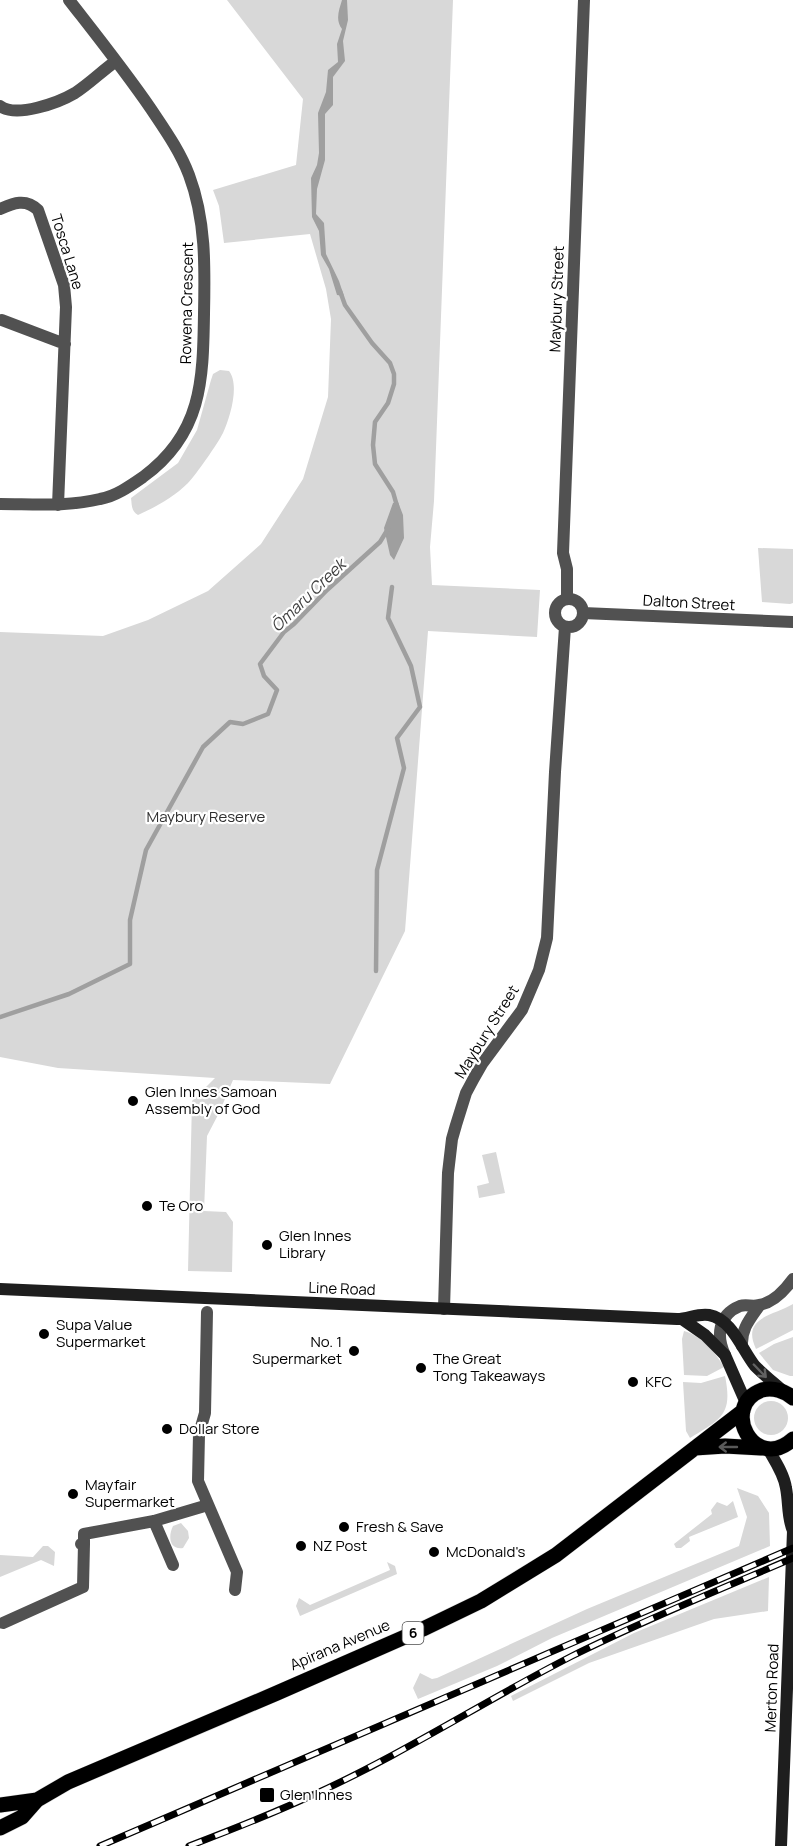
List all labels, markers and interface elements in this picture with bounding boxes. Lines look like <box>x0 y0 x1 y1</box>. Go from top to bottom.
street label: Tosca Lane <box>46 212 89 292</box>
street label: Rowena Crescent <box>175 242 198 364</box>
street label: Maybury Street <box>544 245 569 353</box>
water label: Ōmaru Creek <box>266 552 352 636</box>
street label: Dalton Street <box>642 590 736 615</box>
park label: Maybury Reserve <box>147 806 266 827</box>
street label: Maybury Street <box>449 981 524 1082</box>
place label: Glen Innes Samoan Assembly of God <box>145 1081 277 1119</box>
marker: Glen Innes Samoan Assembly of God <box>126 1094 140 1108</box>
place label: Te Oro <box>159 1195 204 1216</box>
marker: Te Oro <box>140 1199 154 1213</box>
place label: Glen Innes Library <box>279 1225 352 1263</box>
marker: Glen Innes Library <box>260 1238 274 1252</box>
street label: Line Road <box>308 1277 376 1300</box>
place label: Supa Value Supermarket <box>56 1314 146 1352</box>
marker: Supa Value Supermarket <box>37 1327 51 1341</box>
place label: No. 1 Supermarket <box>252 1331 342 1369</box>
marker: No. 1 Supermarket <box>347 1344 361 1358</box>
place label: The Great Tong Takeaways <box>433 1348 545 1386</box>
marker: The Great Tong Takeaways <box>414 1361 428 1375</box>
one-way arrow <box>753 1363 768 1378</box>
place label: KFC <box>645 1371 672 1392</box>
marker: KFC <box>626 1375 640 1389</box>
place label: Dollar Store <box>179 1418 260 1439</box>
marker: Dollar Store <box>160 1422 174 1436</box>
one-way arrow <box>718 1441 738 1453</box>
place label: Mayfair Supermarket <box>85 1474 175 1512</box>
marker: Mayfair Supermarket <box>66 1487 80 1501</box>
place label: Fresh & Save <box>356 1516 444 1537</box>
marker: Fresh & Save <box>337 1520 351 1534</box>
place label: NZ Post <box>313 1535 367 1556</box>
marker: NZ Post <box>294 1539 308 1553</box>
place label: McDonald's <box>446 1541 525 1562</box>
marker: McDonald's <box>427 1545 441 1559</box>
street label: Apirana Avenue <box>286 1614 393 1675</box>
road number: 6 <box>402 1622 424 1644</box>
street label: Merton Road <box>759 1643 784 1733</box>
place label: Glen Innes <box>280 1784 353 1805</box>
marker: Glen Innes <box>258 1786 276 1804</box>

